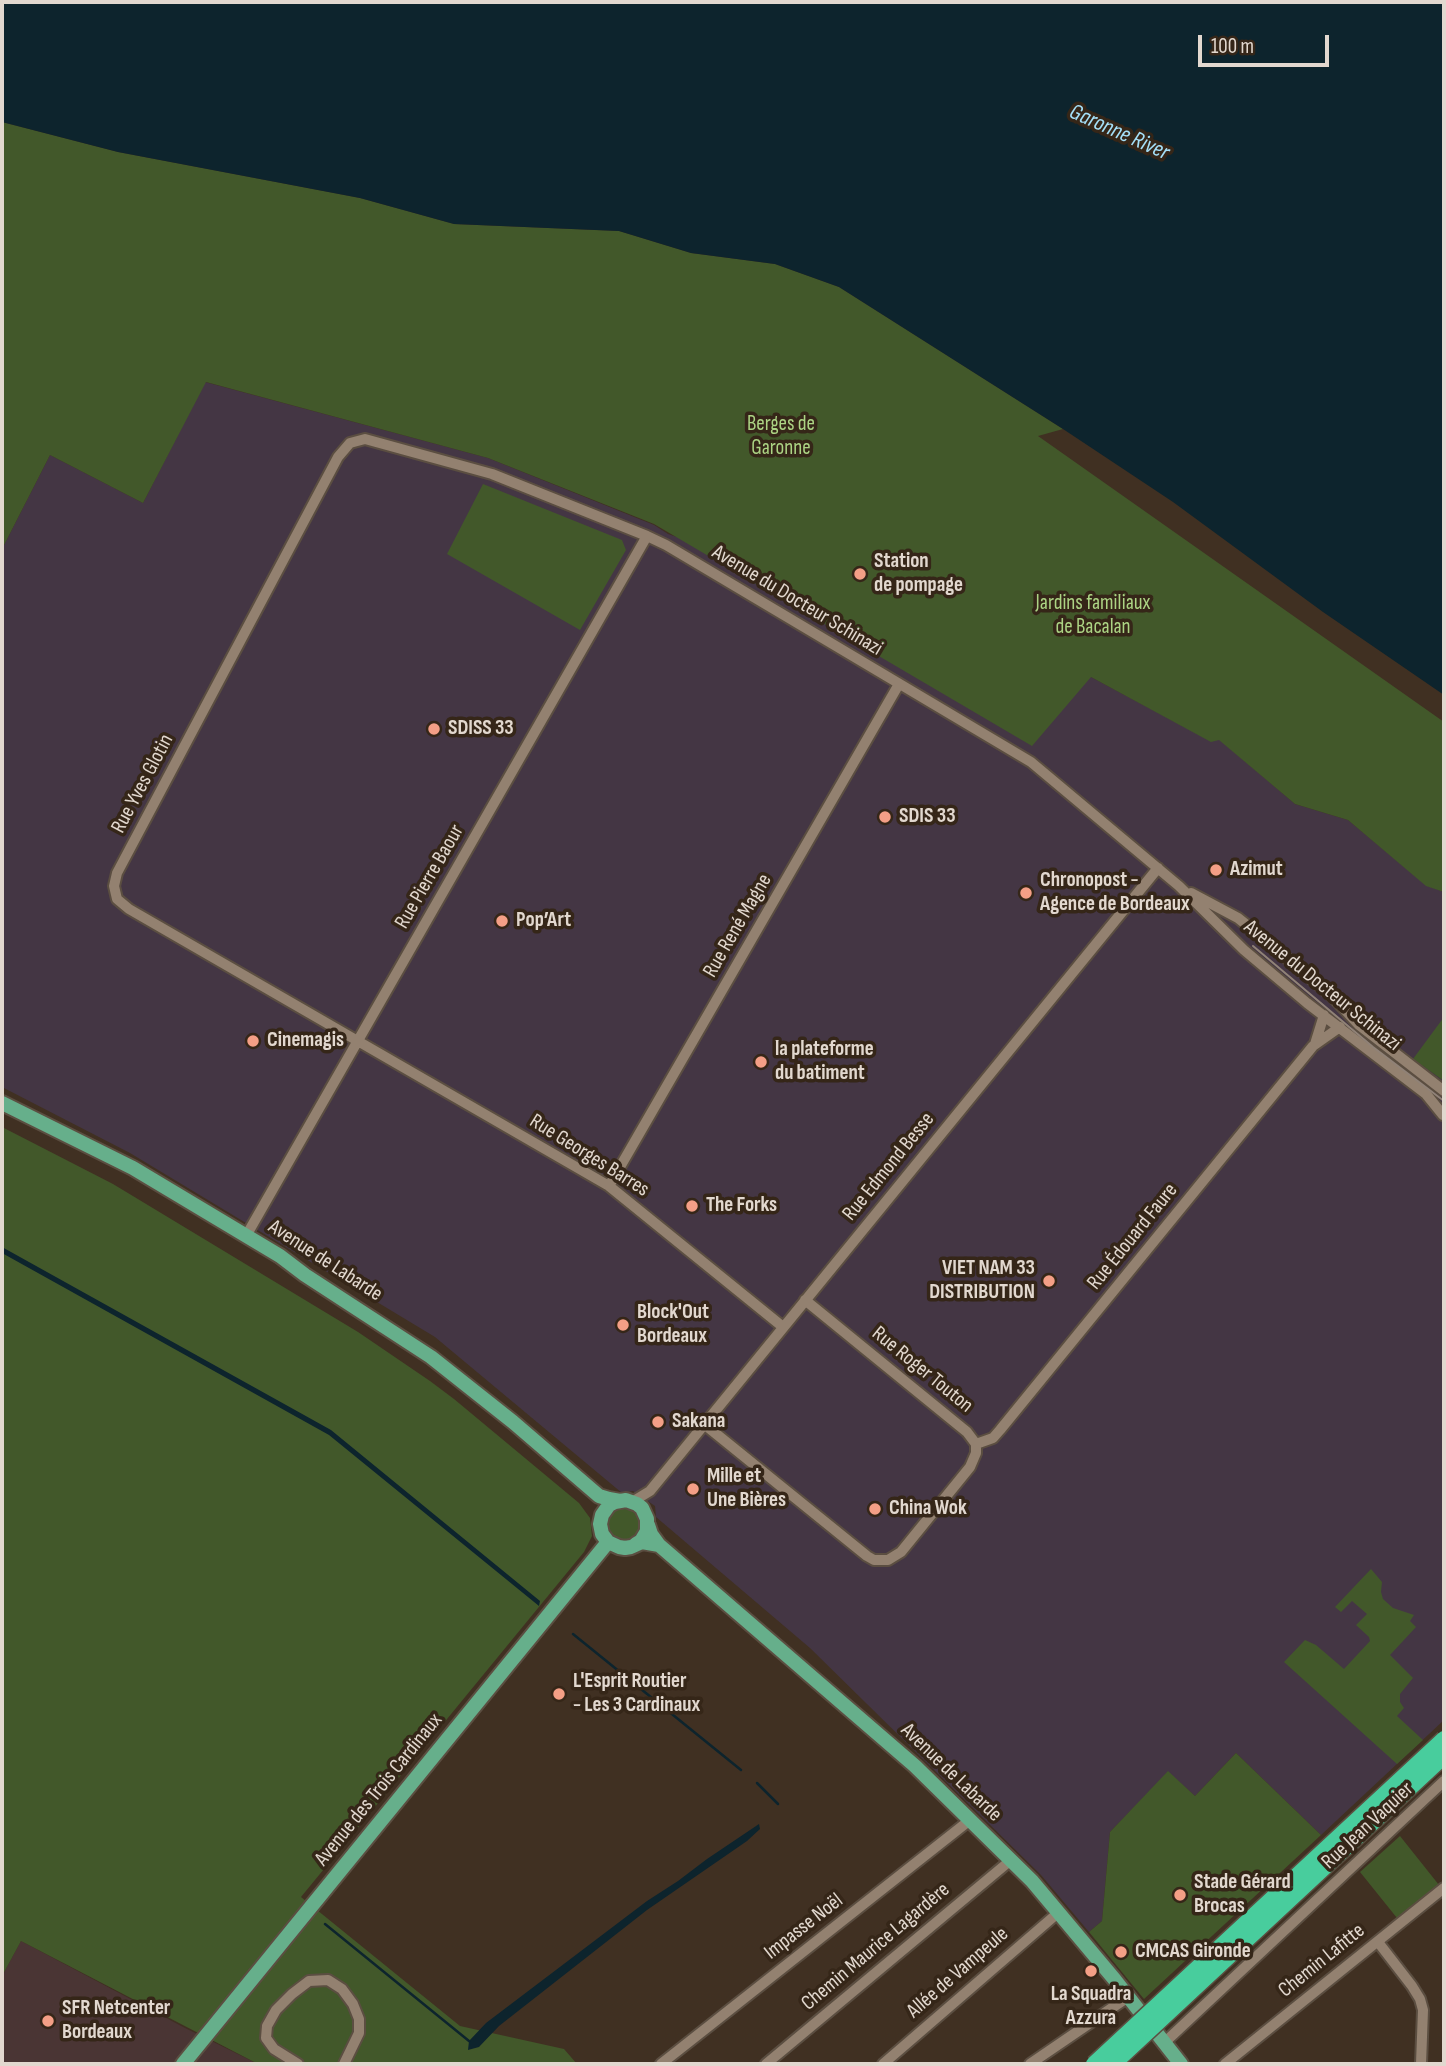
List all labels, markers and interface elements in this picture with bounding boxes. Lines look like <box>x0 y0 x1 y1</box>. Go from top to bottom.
scale bar <box>1201 21 1332 65</box>
text: 100 m <box>1211 34 1254 59</box>
water label: Garonne River <box>1065 99 1173 167</box>
park label: Berges de Garonne <box>747 412 815 462</box>
street label: Avenue du Docteur Schinazi <box>707 540 887 662</box>
place label: Station de pompage <box>874 549 963 599</box>
marker: Station de pompage <box>852 566 868 582</box>
park label: Jardins familiaux de Bacalan <box>1036 591 1150 641</box>
place label: SDISS 33 <box>448 716 514 742</box>
marker: SDISS 33 <box>426 721 442 737</box>
street label: Rue Yves Glotin <box>106 730 180 838</box>
place label: SDIS 33 <box>899 804 956 830</box>
marker: SDIS 33 <box>877 809 893 825</box>
street label: Rue Pierre Baour <box>390 820 470 934</box>
place label: Azimut <box>1230 857 1283 883</box>
marker: Azimut <box>1208 862 1224 878</box>
place label: Chronopost - Agence de Bordeaux <box>1040 868 1190 918</box>
street label: Rue René Magne <box>698 870 778 982</box>
marker: Chronopost - Agence de Bordeaux <box>1018 885 1034 901</box>
place label: Pop’Art <box>516 908 571 934</box>
marker: Pop’Art <box>494 913 510 929</box>
street label: Avenue du Docteur Schinazi <box>1238 915 1406 1057</box>
place label: Cinemagis <box>267 1028 344 1054</box>
marker: Cinemagis <box>245 1033 261 1049</box>
place label: la plateforme du batiment <box>775 1037 874 1087</box>
marker: la plateforme du batiment <box>753 1054 769 1070</box>
street label: Rue Edmond Besse <box>838 1108 940 1226</box>
street label: Rue Georges Barres <box>525 1109 653 1203</box>
street label: Rue Édouard Faure <box>1082 1179 1184 1295</box>
place label: The Forks <box>706 1193 777 1219</box>
marker: The Forks <box>684 1198 700 1214</box>
street label: Avenue de Labarde <box>263 1215 387 1307</box>
place label: VIET NAM 33 DISTRIBUTION <box>929 1256 1035 1306</box>
marker: VIET NAM 33 DISTRIBUTION <box>1041 1273 1057 1289</box>
place label: Block'Out Bordeaux <box>637 1300 709 1350</box>
marker: Block'Out Bordeaux <box>615 1317 631 1333</box>
street label: Rue Roger Touton <box>866 1321 978 1419</box>
place label: Sakana <box>672 1409 725 1435</box>
marker: Sakana <box>650 1414 666 1430</box>
place label: Mille et Une Bières <box>707 1464 786 1514</box>
marker: Mille et Une Bières <box>685 1481 701 1497</box>
place label: China Wok <box>889 1496 967 1522</box>
marker: China Wok <box>867 1501 883 1517</box>
place label: L'Esprit Routier - Les 3 Cardinaux <box>573 1669 700 1719</box>
marker: L'Esprit Routier - Les 3 Cardinaux <box>551 1686 567 1702</box>
street label: Avenue des Trois Cardinaux <box>310 1709 448 1871</box>
street label: Avenue de Labarde <box>895 1719 1007 1827</box>
street label: Rue Jean Vaquier <box>1317 1777 1419 1875</box>
place label: Stade Gérard Brocas <box>1194 1870 1291 1920</box>
street label: Chemin Maurice Lagardère <box>797 1878 955 2016</box>
marker: Stade Gérard Brocas <box>1172 1887 1188 1903</box>
street label: Impasse Noël <box>760 1888 848 1966</box>
street label: Chemin Lafitte <box>1274 1919 1370 2003</box>
street label: Allée de Vampeule <box>902 1922 1014 2024</box>
place label: CMCAS Gironde <box>1135 1939 1251 1965</box>
marker: CMCAS Gironde <box>1113 1944 1129 1960</box>
marker: La Squadra Azzura <box>1083 1963 1099 1979</box>
place label: La Squadra Azzura <box>1051 1982 1131 2032</box>
place label: SFR Netcenter Bordeaux <box>62 1996 170 2046</box>
marker: SFR Netcenter Bordeaux <box>40 2013 56 2029</box>

